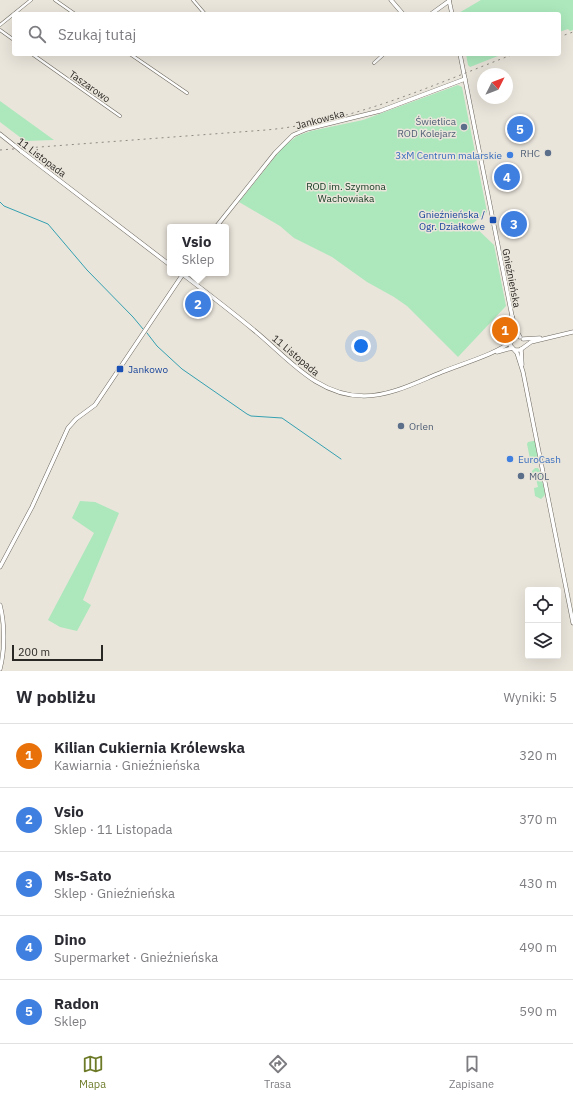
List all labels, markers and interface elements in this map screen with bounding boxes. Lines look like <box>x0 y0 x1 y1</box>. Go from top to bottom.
search box <box>12 12 561 56</box>
icon: search <box>26 23 48 45</box>
text: Szukaj tutaj <box>58 25 136 44</box>
street label: Taszarowo <box>67 67 113 106</box>
north arrow <box>477 68 513 104</box>
street label: Jankowska <box>294 107 347 132</box>
pin: 5 <box>507 114 533 144</box>
place label: Świetlica ROD Kolejarz <box>398 115 457 140</box>
marker: Świetlica ROD Kolejarz <box>459 122 469 132</box>
street label: 11 Listopada <box>15 135 69 180</box>
place label: RHC <box>520 147 540 160</box>
marker: RHC <box>543 148 553 158</box>
place label: 3xM Centrum malarskie <box>395 149 503 162</box>
marker: 3xM Centrum malarskie <box>505 150 515 160</box>
pin: 4 <box>494 162 520 192</box>
park label: ROD im. Szymona Wachowiaka <box>306 180 386 205</box>
place label: Gnieźnieńska / Ogr. Działkowe <box>419 208 485 233</box>
pin: 3 <box>501 209 527 239</box>
marker: Gnieźnieńska / Ogr. Działkowe <box>488 215 498 225</box>
popup <box>167 224 229 276</box>
text: Vsio <box>182 232 211 251</box>
street label: Gnieźnieńska <box>499 247 524 309</box>
text: Sklep <box>182 251 214 268</box>
pin: 2 <box>185 289 211 319</box>
pin: 1 <box>492 315 518 345</box>
street label: 11 Listopada <box>269 332 323 379</box>
your location <box>351 336 371 356</box>
place label: Jankowo <box>128 363 168 376</box>
marker: Jankowo <box>115 364 125 374</box>
place label: Orlen <box>409 420 434 433</box>
marker: Orlen <box>396 421 406 431</box>
place label: EuroCash <box>518 453 561 466</box>
marker: EuroCash <box>505 454 515 464</box>
place label: MOL <box>529 470 549 483</box>
marker: MOL <box>516 471 526 481</box>
map controls <box>525 587 561 659</box>
button: locate <box>525 587 561 623</box>
button: layers <box>525 623 561 659</box>
scale bar <box>12 643 103 662</box>
text: 200 m <box>18 645 50 659</box>
text: W pobliżu <box>16 686 96 708</box>
text: Wyniki: 5 <box>504 689 557 706</box>
text: Kilian Cukiernia Królewska <box>54 738 245 757</box>
text: 1 <box>25 747 33 764</box>
text: 320 m <box>519 747 557 764</box>
text: Kawiarnia · Gnieźnieńska <box>54 757 200 774</box>
text: Vsio <box>54 802 84 821</box>
text: 2 <box>25 811 33 828</box>
text: 370 m <box>519 811 557 828</box>
text: Sklep · 11 Listopada <box>54 821 172 838</box>
text: Ms-Sato <box>54 866 112 885</box>
text: 3 <box>25 875 33 892</box>
text: 430 m <box>519 875 557 892</box>
text: Sklep · Gnieźnieńska <box>54 885 175 902</box>
text: Dino <box>54 930 86 949</box>
text: 4 <box>25 939 33 956</box>
text: 490 m <box>519 939 557 956</box>
text: Supermarket · Gnieźnieńska <box>54 949 218 966</box>
text: Radon <box>54 994 99 1013</box>
text: 5 <box>25 1003 33 1020</box>
text: 590 m <box>519 1003 557 1020</box>
text: Sklep <box>54 1013 87 1030</box>
tab: Mapa <box>79 1053 106 1091</box>
tab: Trasa <box>264 1053 291 1091</box>
tab: Zapisane <box>449 1053 494 1091</box>

